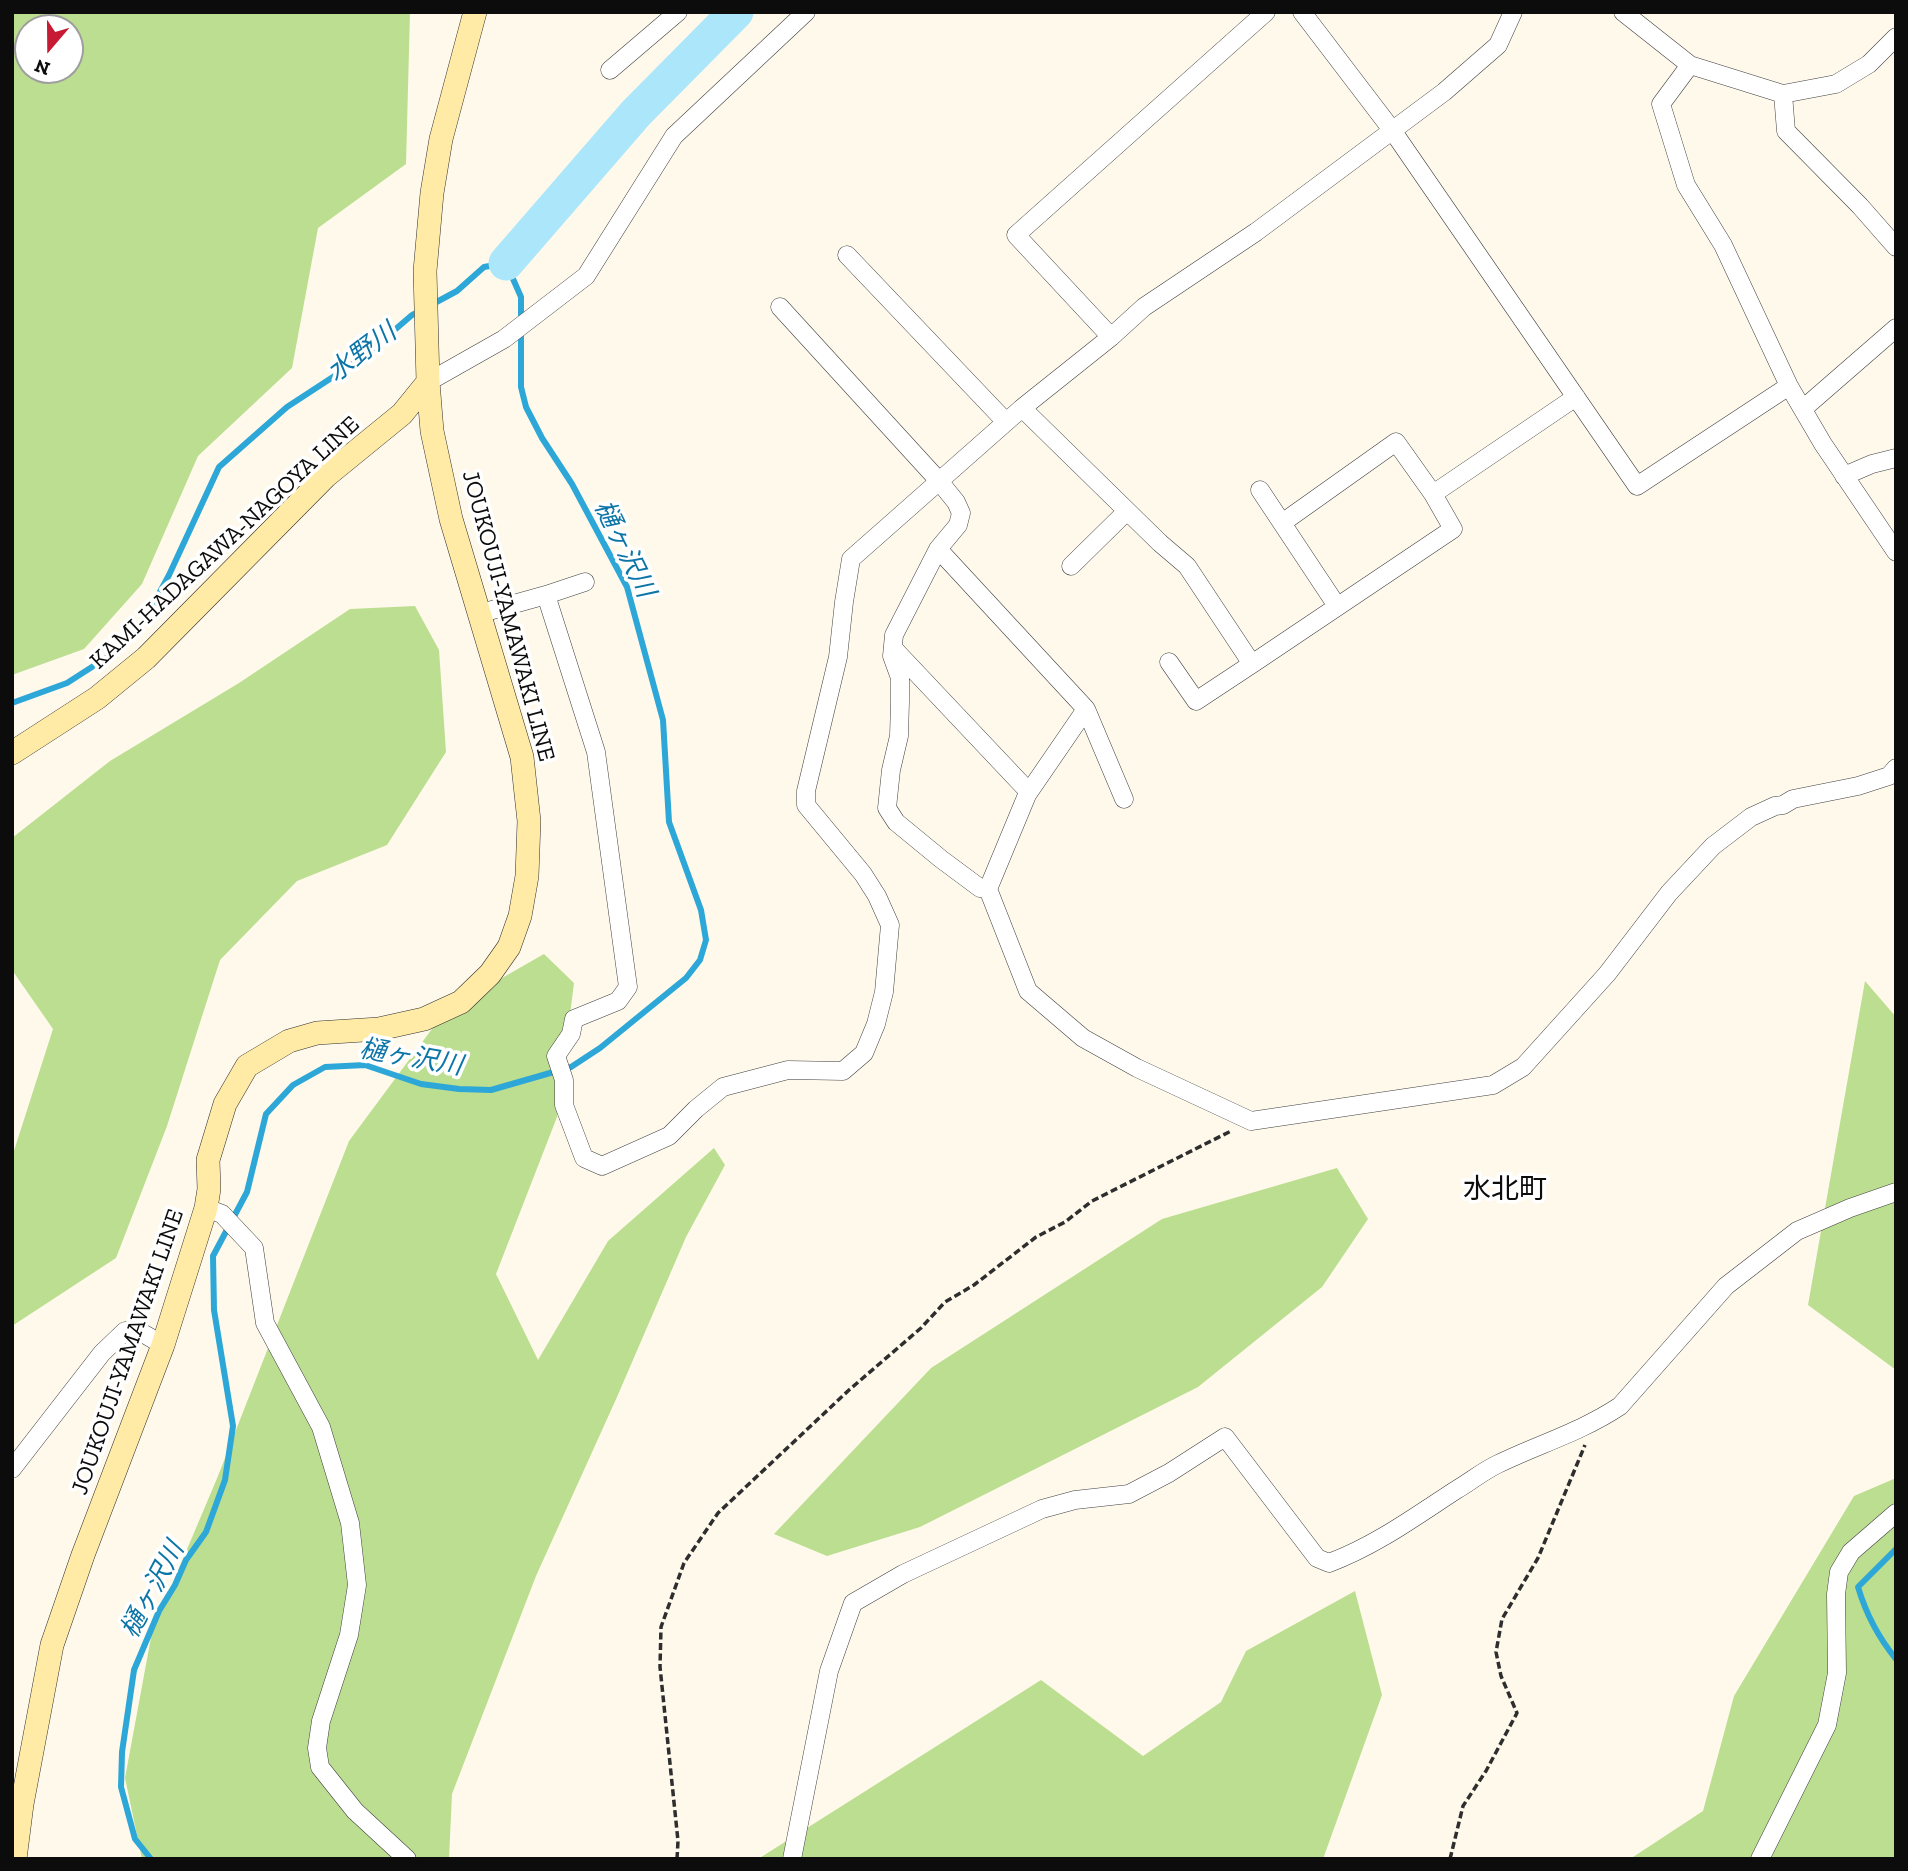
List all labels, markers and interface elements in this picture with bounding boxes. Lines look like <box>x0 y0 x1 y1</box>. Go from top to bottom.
north arrow <box>14 14 84 84</box>
text: N <box>32 54 53 81</box>
water label: 水野川 <box>321 317 403 389</box>
street label: KAMI-HADAGAWA-NAGOYA LINE <box>84 410 366 676</box>
street label: JOUKOUJI-YAMAWAKI LINE <box>455 467 561 765</box>
water label: 樋ヶ沢川 <box>587 495 661 603</box>
water label: 樋ヶ沢川 <box>357 1034 465 1082</box>
district label: 水北町 <box>1463 1173 1547 1207</box>
street label: JOUKOUJI-YAMAWAKI LINE <box>66 1206 190 1498</box>
water label: 樋ヶ沢川 <box>115 1537 191 1643</box>

